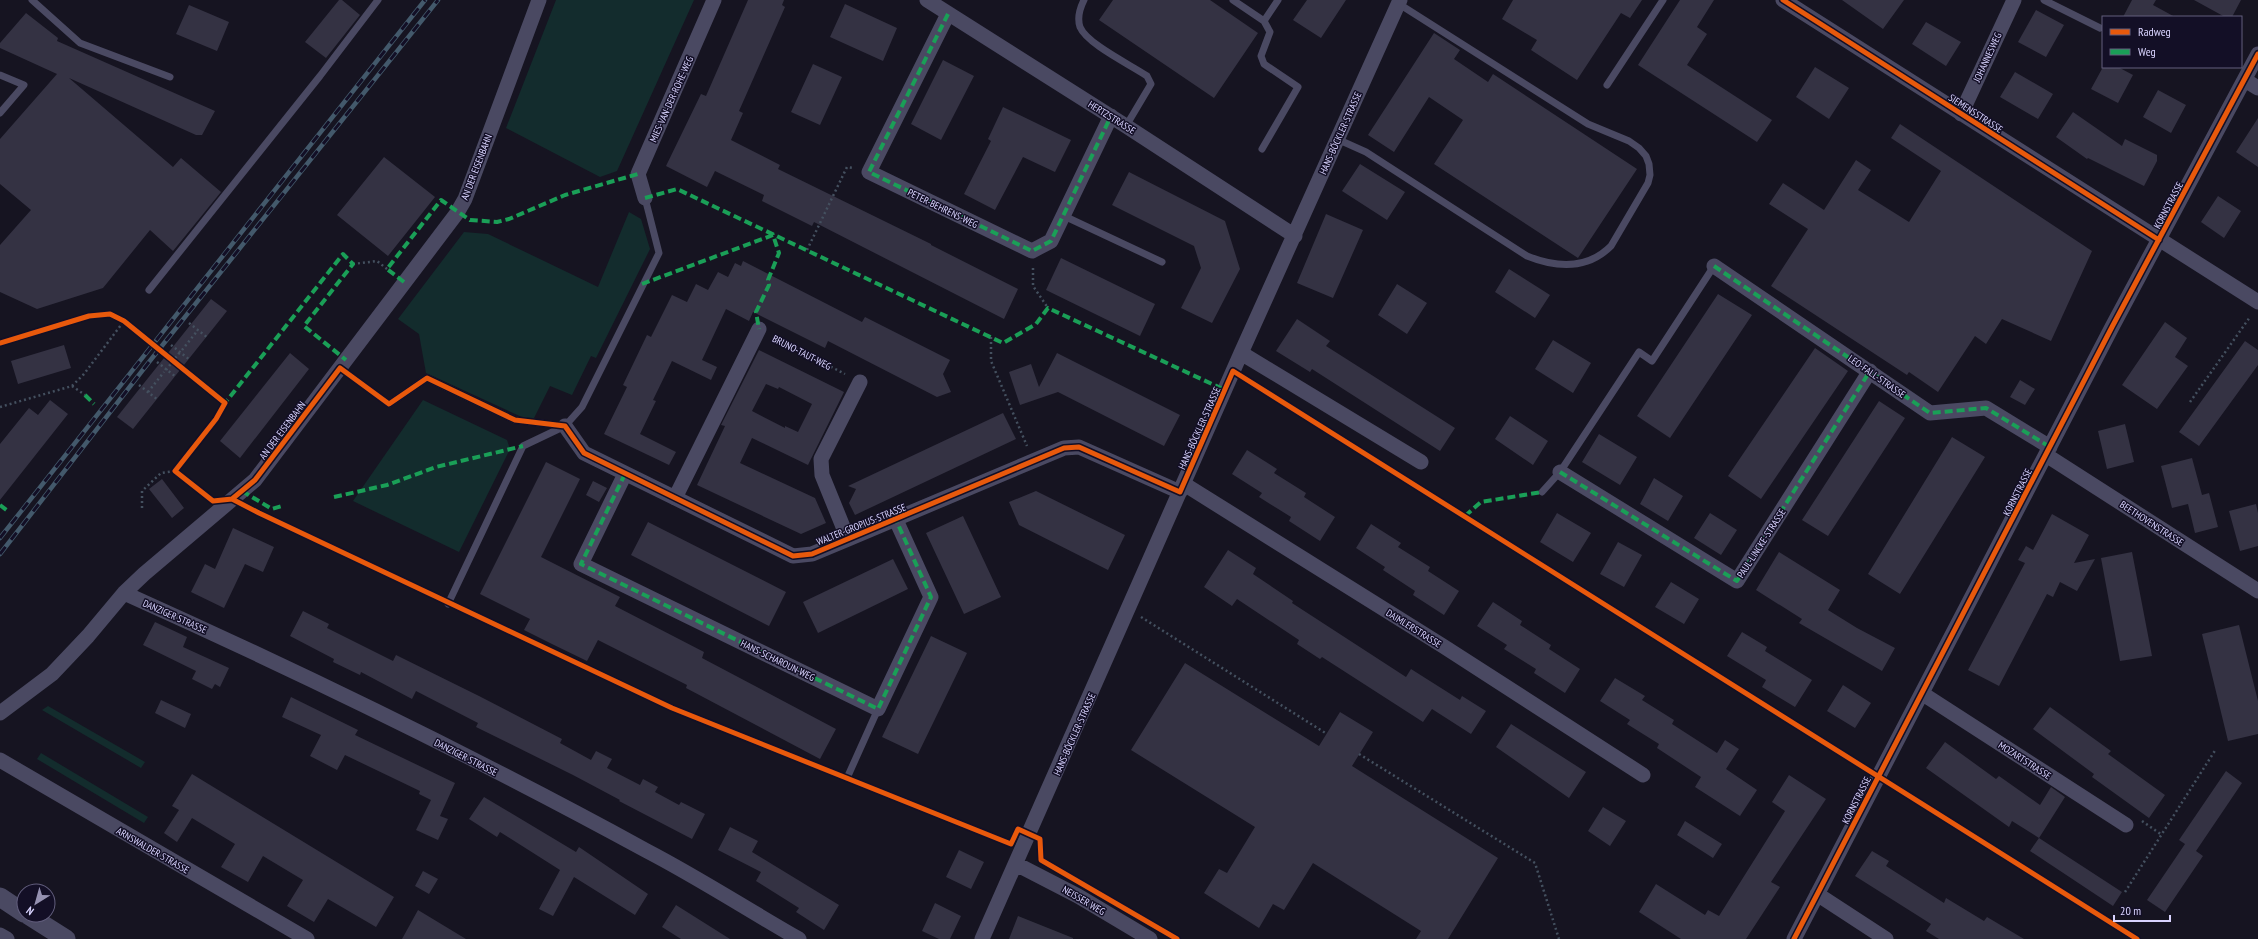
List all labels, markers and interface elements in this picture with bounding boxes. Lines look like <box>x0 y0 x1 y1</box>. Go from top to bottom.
legend <box>2102 16 2242 68</box>
text: Radweg <box>2138 24 2171 39</box>
street label: JOHANNESWEG <box>1970 30 2005 85</box>
text: Weg <box>2138 44 2156 59</box>
street label: MIES-VAN-DER-ROHE-WEG <box>647 54 696 144</box>
street label: HANS-BÖCKLER-STRASSE <box>1316 90 1365 177</box>
street label: SIEMENSSTRASSE <box>1946 91 2005 136</box>
street label: HERTZSTRASSE <box>1086 98 1138 137</box>
street label: AN DER EISENBAHN <box>458 132 495 202</box>
street label: KORNSTRASSE <box>2151 180 2186 231</box>
street label: PETER-BEHRENS-WEG <box>905 186 980 231</box>
street label: BRUNO-TAUT-WEG <box>770 332 833 373</box>
street label: LEO-FALL-STRASSE <box>1845 352 1908 401</box>
street label: HANS-BÖCKLER-STRASSE <box>1175 385 1224 472</box>
street label: AN DER EISENBAHN <box>256 399 308 462</box>
street label: KORNSTRASSE <box>2000 466 2035 518</box>
street label: BEETHOVENSTRASSE <box>2117 498 2186 549</box>
street label: WALTER-GROPIUS-STRASSE <box>814 501 908 548</box>
street label: PAUL-LINCKE-STRASSE <box>1734 506 1789 580</box>
street label: DANZIGER STRASSE <box>141 597 209 636</box>
street label: DAIMLERSTRASSE <box>1384 606 1444 651</box>
street label: HANS-SCHAROUN-WEG <box>739 637 817 684</box>
street label: HANS-BÖCKLER-STRASSE <box>1050 691 1099 778</box>
street label: DANZIGER STRASSE <box>432 736 499 779</box>
street label: MOZARTSTRASSE <box>1996 739 2054 782</box>
street label: KORNSTRASSE <box>1839 774 1874 826</box>
street label: ARNSWALDER STRASSE <box>114 824 191 877</box>
north arrow <box>16 883 56 923</box>
street label: NEISSER WEG <box>1060 883 1108 918</box>
scale bar <box>2114 897 2170 923</box>
text: 20 m <box>2120 903 2141 918</box>
text: N <box>23 904 37 918</box>

